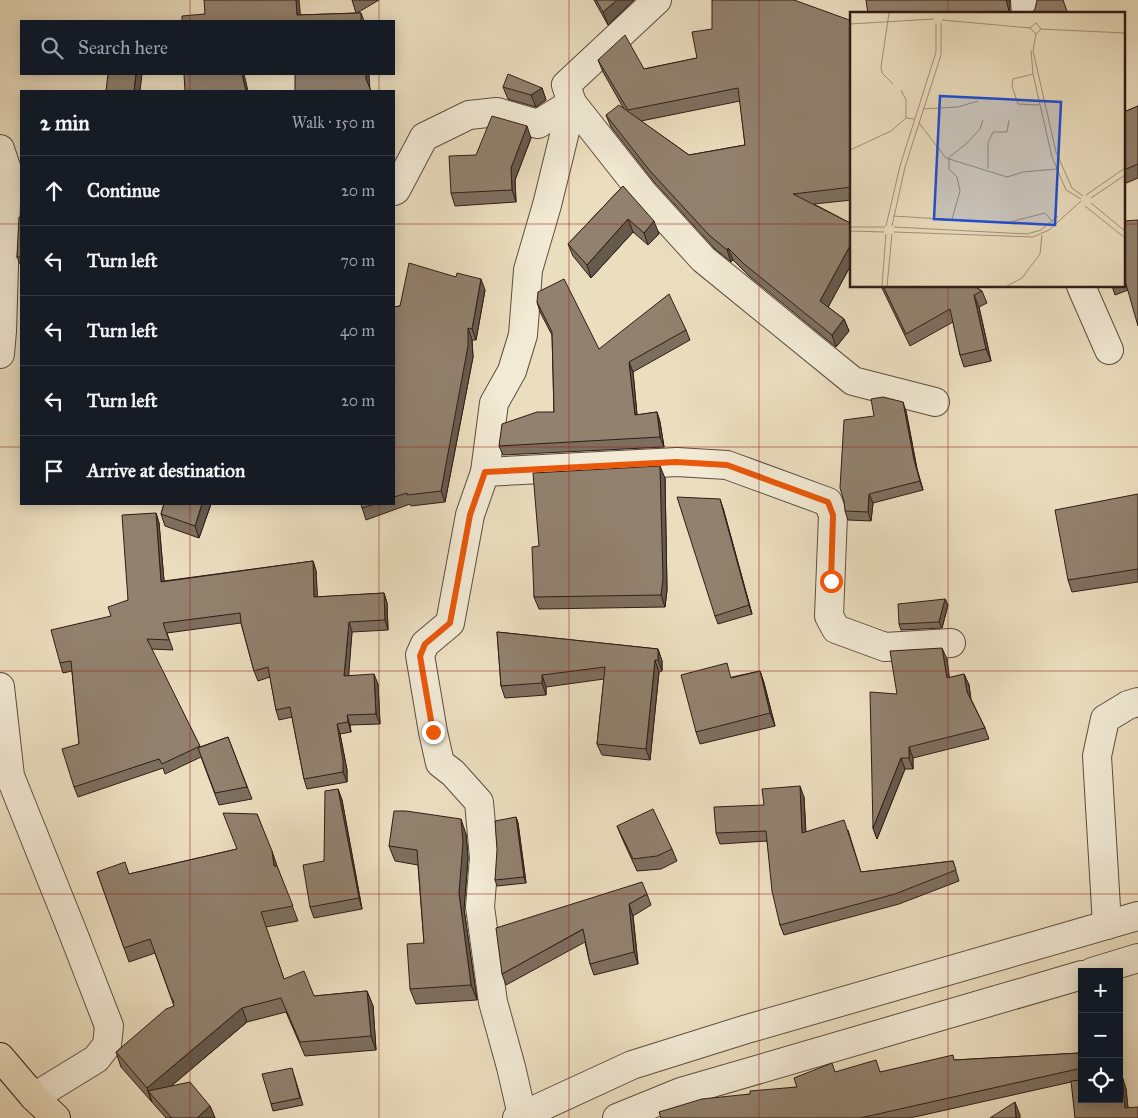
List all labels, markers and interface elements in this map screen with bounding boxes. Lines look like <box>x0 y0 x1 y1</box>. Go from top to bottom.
inset map <box>850 12 1126 288</box>
search box <box>20 20 395 75</box>
icon: search <box>38 34 66 62</box>
text: Search here <box>78 36 168 59</box>
text: 2 min <box>40 110 90 136</box>
text: Walk · 150 m <box>292 113 375 132</box>
icon: ahead <box>40 177 68 205</box>
text: Continue <box>87 179 160 202</box>
text: 20 m <box>341 181 375 200</box>
icon: left <box>40 247 68 275</box>
text: Turn left <box>87 249 157 272</box>
text: 70 m <box>340 251 375 270</box>
icon: left <box>40 317 68 345</box>
text: Turn left <box>87 319 157 342</box>
text: 40 m <box>340 321 375 340</box>
icon: left <box>40 387 68 415</box>
text: Turn left <box>87 389 157 412</box>
text: 20 m <box>341 391 375 410</box>
icon: arrive <box>40 457 68 485</box>
text: Arrive at destination <box>87 459 245 482</box>
route start <box>820 570 843 593</box>
route end <box>422 721 445 744</box>
map controls <box>1078 968 1123 1103</box>
button: + <box>1078 968 1123 1013</box>
button: − <box>1078 1013 1123 1058</box>
button: locate <box>1078 1058 1123 1103</box>

